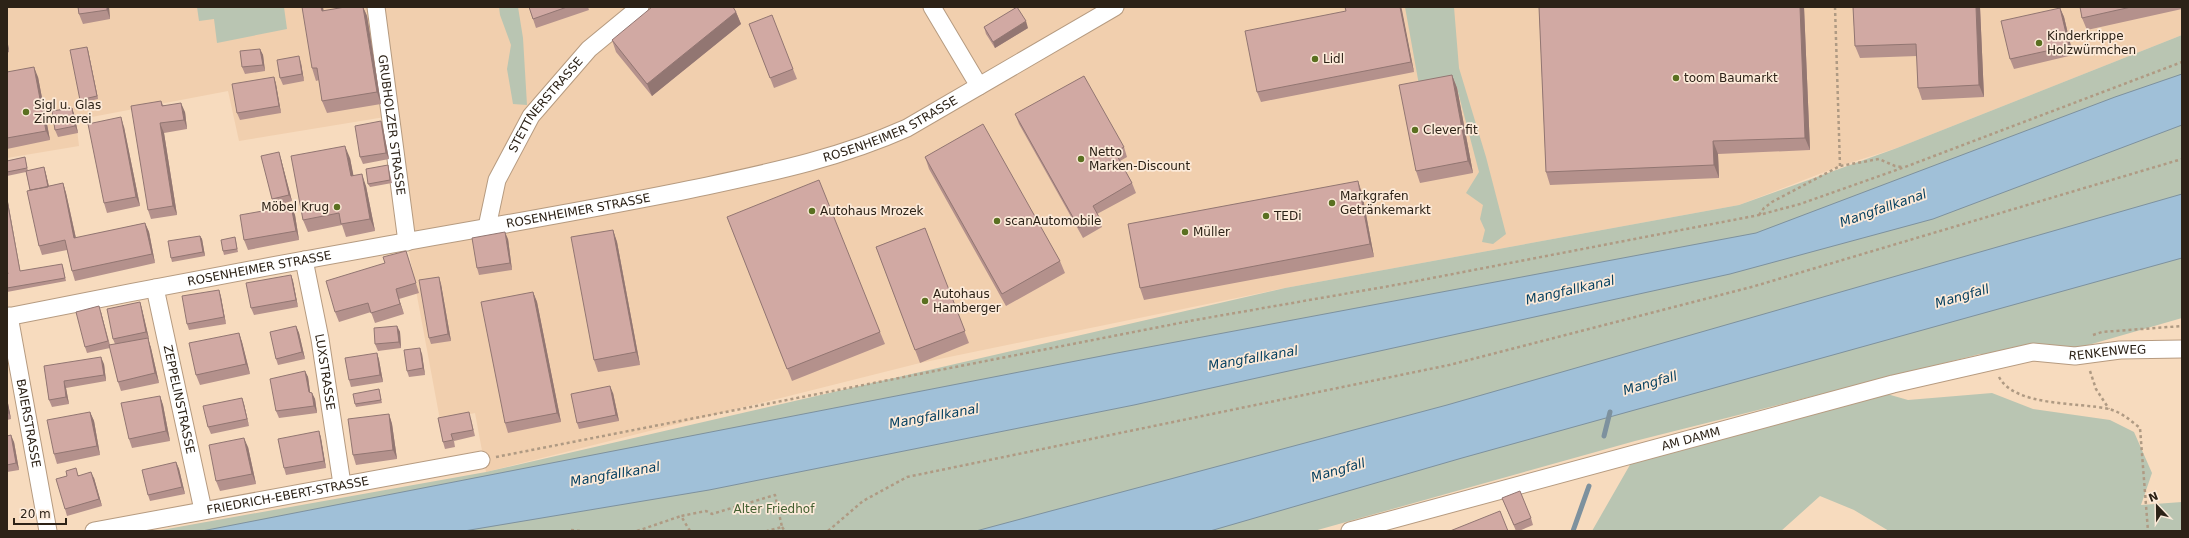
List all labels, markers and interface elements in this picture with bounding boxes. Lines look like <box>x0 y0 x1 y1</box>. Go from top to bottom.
place label: Kinderkrippe Holzwürmchen <box>2047 29 2136 57</box>
marker: Kinderkrippe Holzwürmchen <box>2034 38 2044 48</box>
place label: Lidl <box>1323 52 1344 66</box>
street label: GRUBHOLZER STRASSE <box>375 54 408 196</box>
street label: STETTNERSTRASSE <box>506 54 586 155</box>
marker: Lidl <box>1310 54 1320 64</box>
place label: toom Baumarkt <box>1684 71 1778 85</box>
marker: toom Baumarkt <box>1671 73 1681 83</box>
street label: ROSENHEIMER STRASSE <box>821 93 960 165</box>
place label: Sigl u. Glas Zimmerei <box>34 98 101 126</box>
marker: Sigl u. Glas Zimmerei <box>21 107 31 117</box>
place label: Clever fit <box>1423 123 1478 137</box>
marker: Clever fit <box>1410 125 1420 135</box>
place label: Netto Marken-Discount <box>1089 145 1190 173</box>
marker: Netto Marken-Discount <box>1076 154 1086 164</box>
water label: Mangfallkanal <box>1838 186 1929 230</box>
place label: Markgrafen Getränkemarkt <box>1340 189 1431 217</box>
street label: ROSENHEIMER STRASSE <box>505 191 651 231</box>
marker: Markgrafen Getränkemarkt <box>1327 198 1337 208</box>
place label: Möbel Krug <box>261 200 329 214</box>
marker: Möbel Krug <box>332 202 342 212</box>
place label: Autohaus Mrozek <box>820 204 924 218</box>
marker: Autohaus Mrozek <box>807 206 817 216</box>
place label: TEDi <box>1273 209 1302 223</box>
marker: TEDi <box>1261 211 1271 221</box>
place label: scanAutomobile <box>1005 214 1101 228</box>
marker: scanAutomobile <box>992 216 1002 226</box>
place label: Müller <box>1193 225 1230 239</box>
marker: Müller <box>1180 227 1190 237</box>
street label: ROSENHEIMER STRASSE <box>186 248 333 289</box>
water label: Mangfallkanal <box>1524 272 1616 308</box>
water label: Mangfall <box>1933 281 1991 311</box>
place label: Autohaus Hamberger <box>933 287 1001 315</box>
marker: Autohaus Hamberger <box>920 296 930 306</box>
street label: LUXSTRASSE <box>312 333 338 411</box>
water label: Mangfallkanal <box>1207 343 1299 373</box>
street label: RENKENWEG <box>2068 343 2146 363</box>
street label: ZEPPELINSTRASSE <box>161 344 198 455</box>
water label: Mangfall <box>1621 368 1679 398</box>
street label: BAIERSTRASSE <box>14 378 43 469</box>
water label: Mangfallkanal <box>888 401 980 431</box>
street label: AM DAMM <box>1660 424 1722 453</box>
water label: Mangfall <box>1309 455 1367 485</box>
water label: Mangfallkanal <box>569 459 661 489</box>
street label: FRIEDRICH-EBERT-STRASSE <box>206 474 370 517</box>
north arrow <box>2137 486 2177 526</box>
text: N <box>2147 489 2160 505</box>
scale bar <box>14 500 66 526</box>
park label: Alter Friedhof <box>734 502 815 516</box>
text: 20 m <box>20 507 51 521</box>

